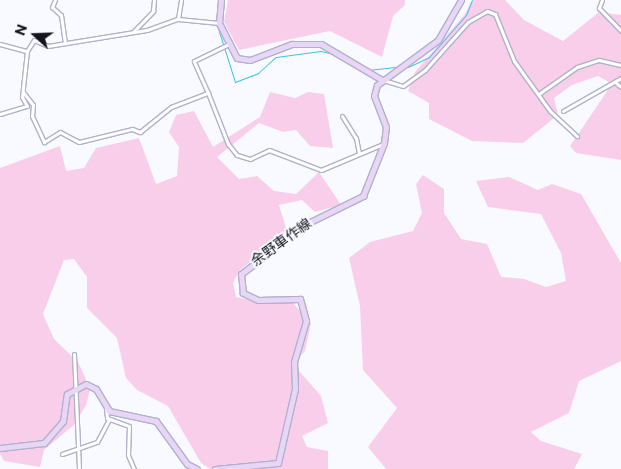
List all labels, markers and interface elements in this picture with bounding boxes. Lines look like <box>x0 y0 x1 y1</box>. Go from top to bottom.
north arrow <box>10 10 60 60</box>
text: N <box>11 22 30 38</box>
street label: 余野車作線 <box>248 215 314 269</box>

